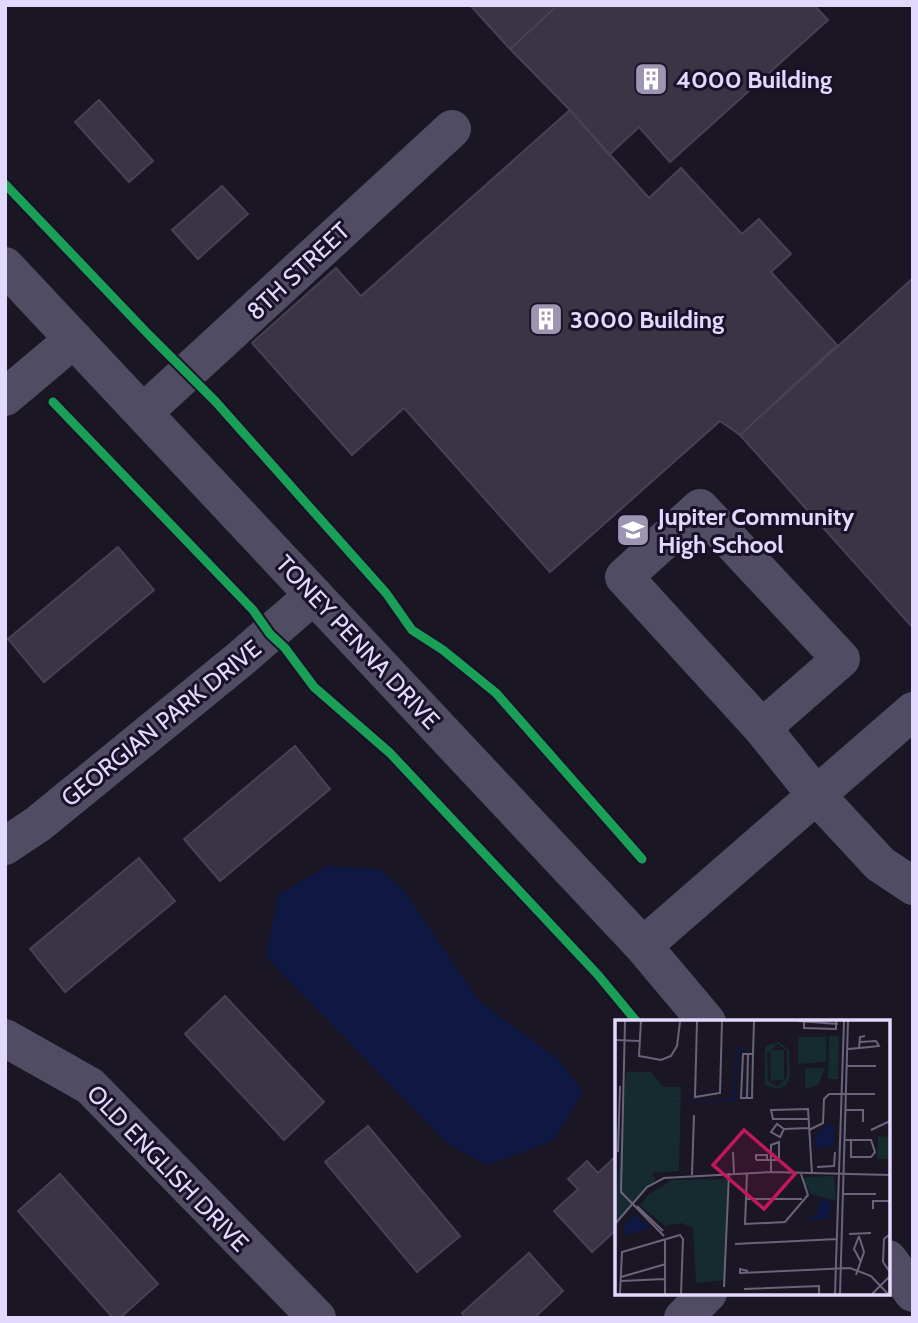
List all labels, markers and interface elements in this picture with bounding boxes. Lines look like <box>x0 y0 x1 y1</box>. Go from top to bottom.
building icon: 4000 Building <box>632 60 670 98</box>
place label: 4000 Building <box>676 65 832 94</box>
street label: 8TH STREET <box>241 216 356 326</box>
building icon: 3000 Building <box>527 300 565 338</box>
place label: 3000 Building <box>570 305 724 334</box>
place label: Jupiter Community High School <box>657 502 854 559</box>
school or university icon: Jupiter Community High School <box>614 511 652 549</box>
street label: TONEY PENNA DRIVE <box>270 549 446 735</box>
street label: GEORGIAN PARK DRIVE <box>55 634 267 812</box>
inset map <box>615 1020 890 1295</box>
street label: OLD ENGLISH DRIVE <box>81 1079 255 1257</box>

